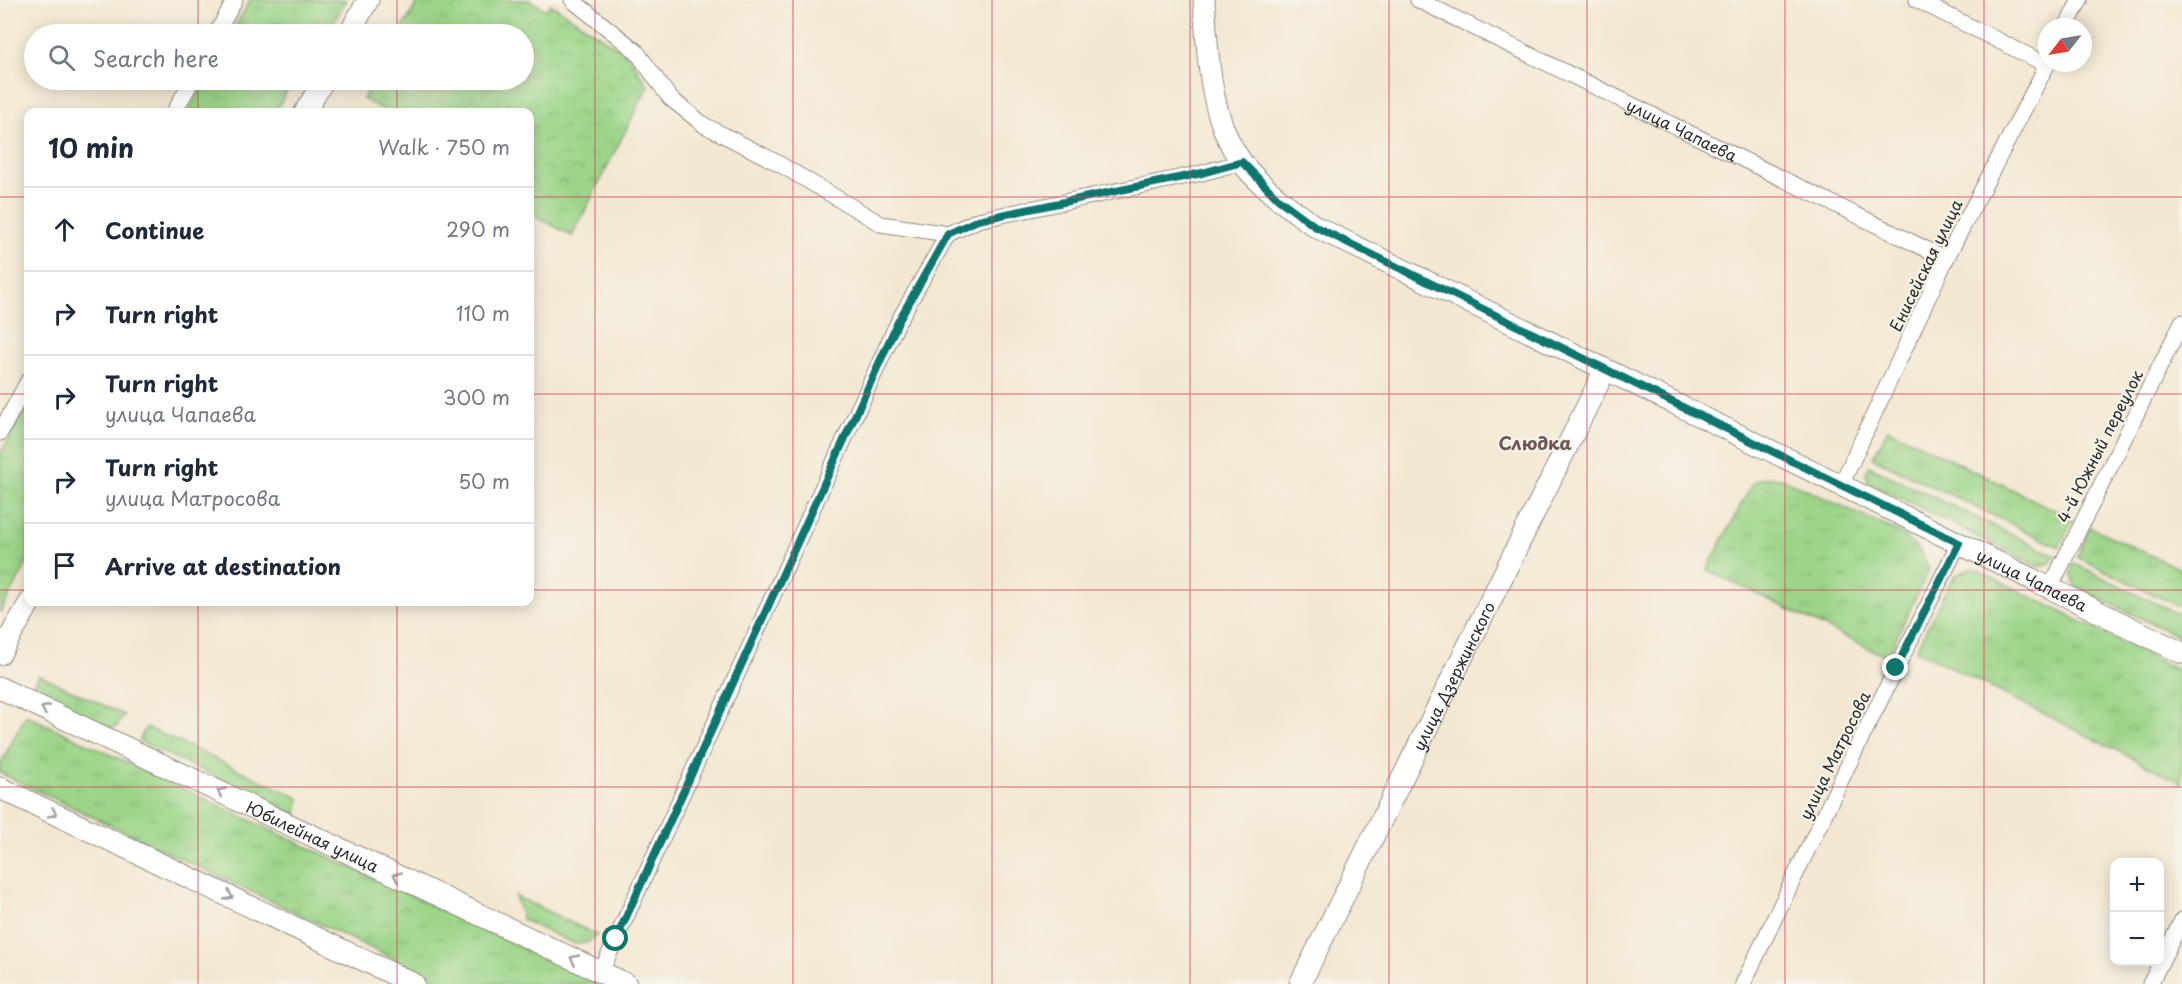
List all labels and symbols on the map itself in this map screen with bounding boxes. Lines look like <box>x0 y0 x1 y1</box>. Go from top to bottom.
north arrow <box>2038 18 2092 72</box>
street label: улица Чапаева <box>1622 92 1741 167</box>
street label: Енисейская улица <box>1883 195 1967 335</box>
street label: 4-й Южный переулок <box>2050 365 2148 527</box>
district label: Слюдка <box>1498 429 1572 456</box>
street label: улица Чапаева <box>1973 542 2092 617</box>
street label: улица Дзержинского <box>1406 597 1500 755</box>
route end <box>1882 654 1908 680</box>
street label: улица Матросова <box>1793 687 1876 823</box>
one-way arrow <box>40 704 51 716</box>
one-way arrow <box>217 788 228 800</box>
street label: Юбилейная улица <box>243 794 383 877</box>
one-way arrow <box>46 805 57 817</box>
one-way arrow <box>393 871 404 883</box>
one-way arrow <box>223 889 234 901</box>
route start <box>602 925 628 951</box>
one-way arrow <box>569 954 580 966</box>

